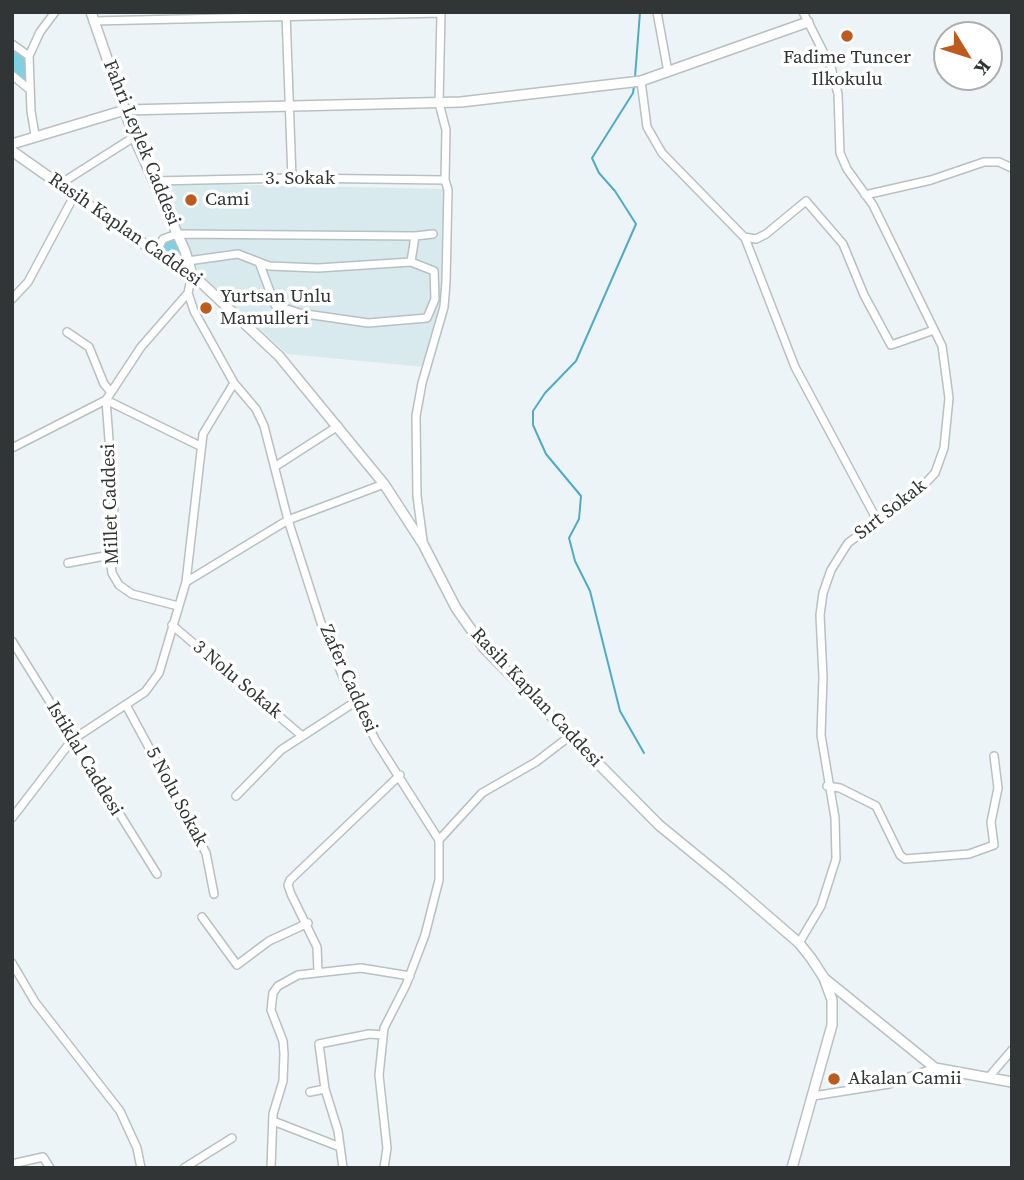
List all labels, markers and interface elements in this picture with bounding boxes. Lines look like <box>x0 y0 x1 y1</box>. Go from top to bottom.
north arrow <box>933 21 1003 91</box>
marker: Fadime Tuncer Ilkokulu <box>839 28 855 44</box>
place label: Fadime Tuncer Ilkokulu <box>783 47 911 91</box>
text: K <box>969 54 997 81</box>
street label: Fahri Leylek Caddesi <box>97 57 185 229</box>
street label: Rasih Kaplan Caddesi <box>44 168 206 292</box>
street label: 3. Sokak <box>265 168 335 190</box>
place label: Cami <box>205 189 249 211</box>
marker: Cami <box>183 192 199 208</box>
place label: Yurtsan Unlu Mamulleri <box>220 286 331 330</box>
marker: Yurtsan Unlu Mamulleri <box>198 300 214 316</box>
street label: Millet Caddesi <box>97 443 125 565</box>
street label: Sırt Sokak <box>851 475 931 545</box>
street label: Zafer Caddesi <box>314 622 382 736</box>
street label: Rasih Kaplan Caddesi <box>466 624 606 772</box>
street label: 3 Nolu Sokak <box>188 636 286 724</box>
street label: Istiklal Caddesi <box>41 698 127 820</box>
street label: 5 Nolu Sokak <box>140 743 212 851</box>
place label: Akalan Camii <box>848 1068 962 1090</box>
marker: Akalan Camii <box>826 1071 842 1087</box>

